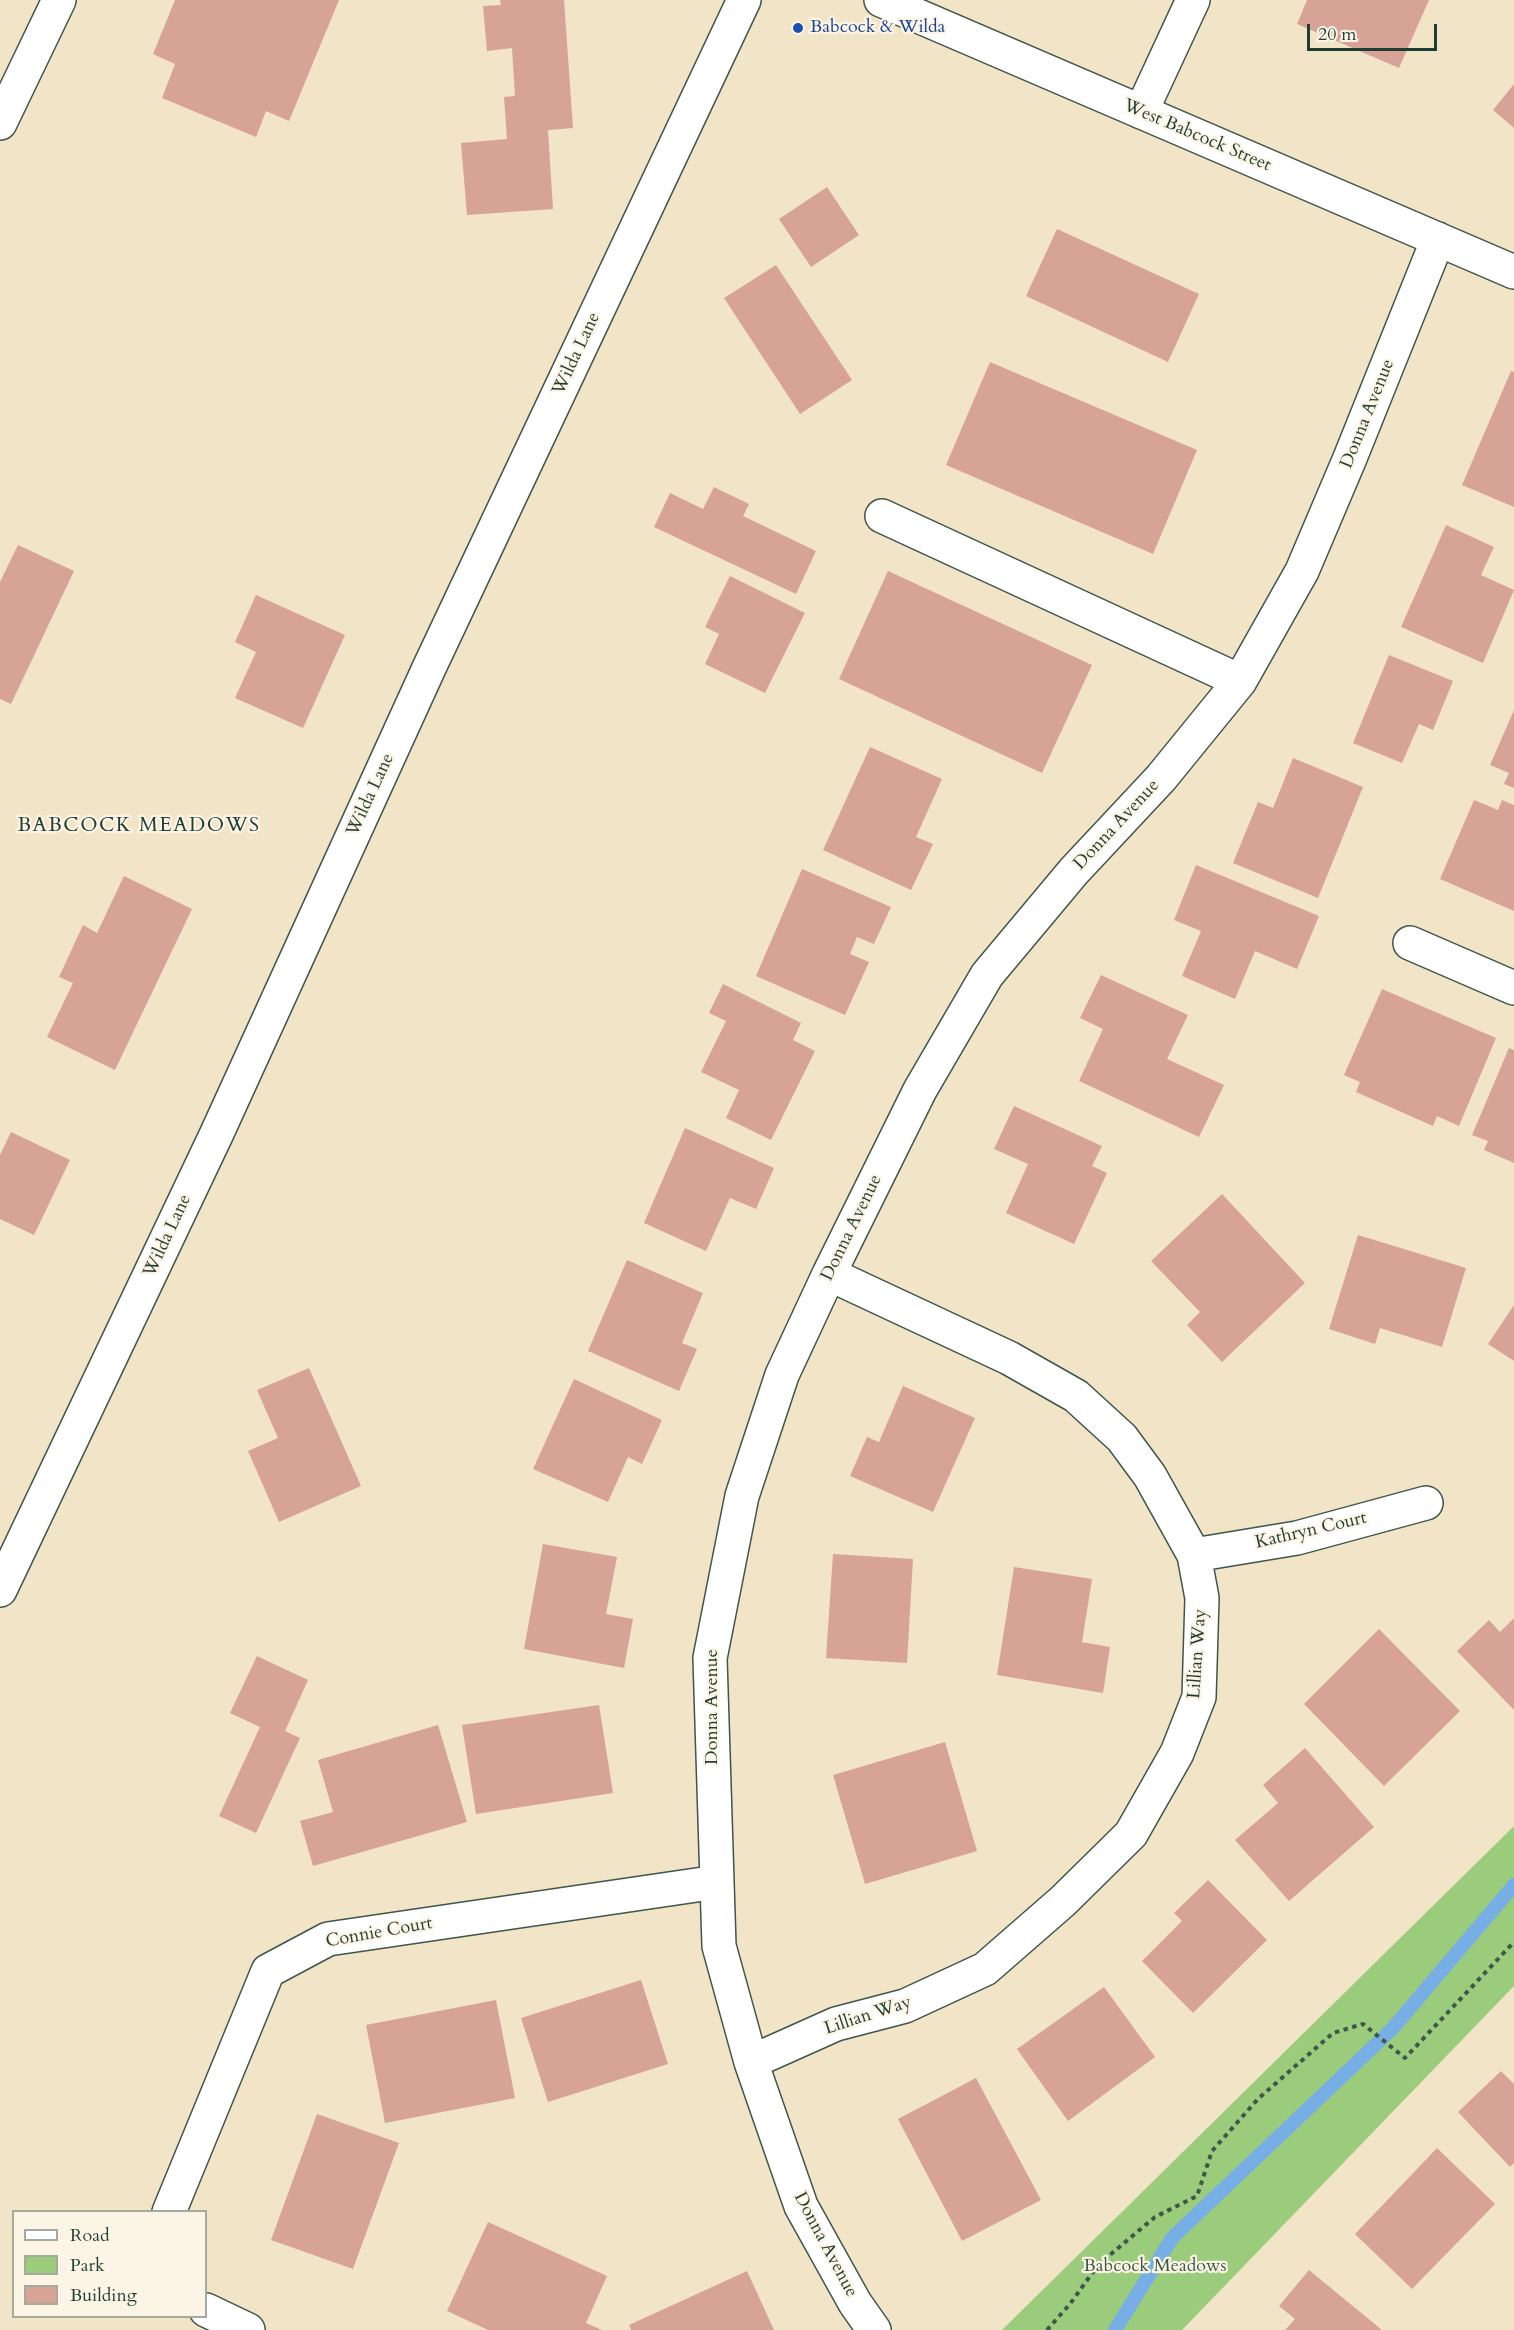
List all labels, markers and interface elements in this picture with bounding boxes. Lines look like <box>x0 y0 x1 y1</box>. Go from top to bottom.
scale bar <box>1310 12 1440 50</box>
place label: Babcock & Wilda <box>810 17 945 39</box>
marker: Babcock & Wilda <box>791 21 805 35</box>
text: 20 m <box>1318 22 1357 47</box>
street label: West Babcock Street <box>1120 95 1274 177</box>
street label: Wilda Lane <box>548 309 606 399</box>
street label: Donna Avenue <box>1336 356 1400 472</box>
street label: Wilda Lane <box>342 750 400 840</box>
street label: Donna Avenue <box>1070 775 1164 875</box>
district label: BABCOCK MEADOWS <box>17 814 261 838</box>
street label: Donna Avenue <box>817 1171 887 1285</box>
street label: Wilda Lane <box>139 1191 197 1281</box>
street label: Kathryn Court <box>1253 1508 1369 1554</box>
street label: Lillian Way <box>1184 1608 1212 1700</box>
street label: Donna Avenue <box>702 1649 724 1765</box>
street label: Connie Court <box>324 1913 434 1953</box>
street label: Lillian Way <box>822 1992 914 2040</box>
street label: Donna Avenue <box>788 2189 862 2301</box>
legend <box>12 2210 207 2318</box>
text: Road <box>70 2223 110 2248</box>
text: Park <box>70 2253 105 2278</box>
park label: Babcock Meadows <box>1084 2256 1226 2278</box>
text: Building <box>70 2283 137 2308</box>

